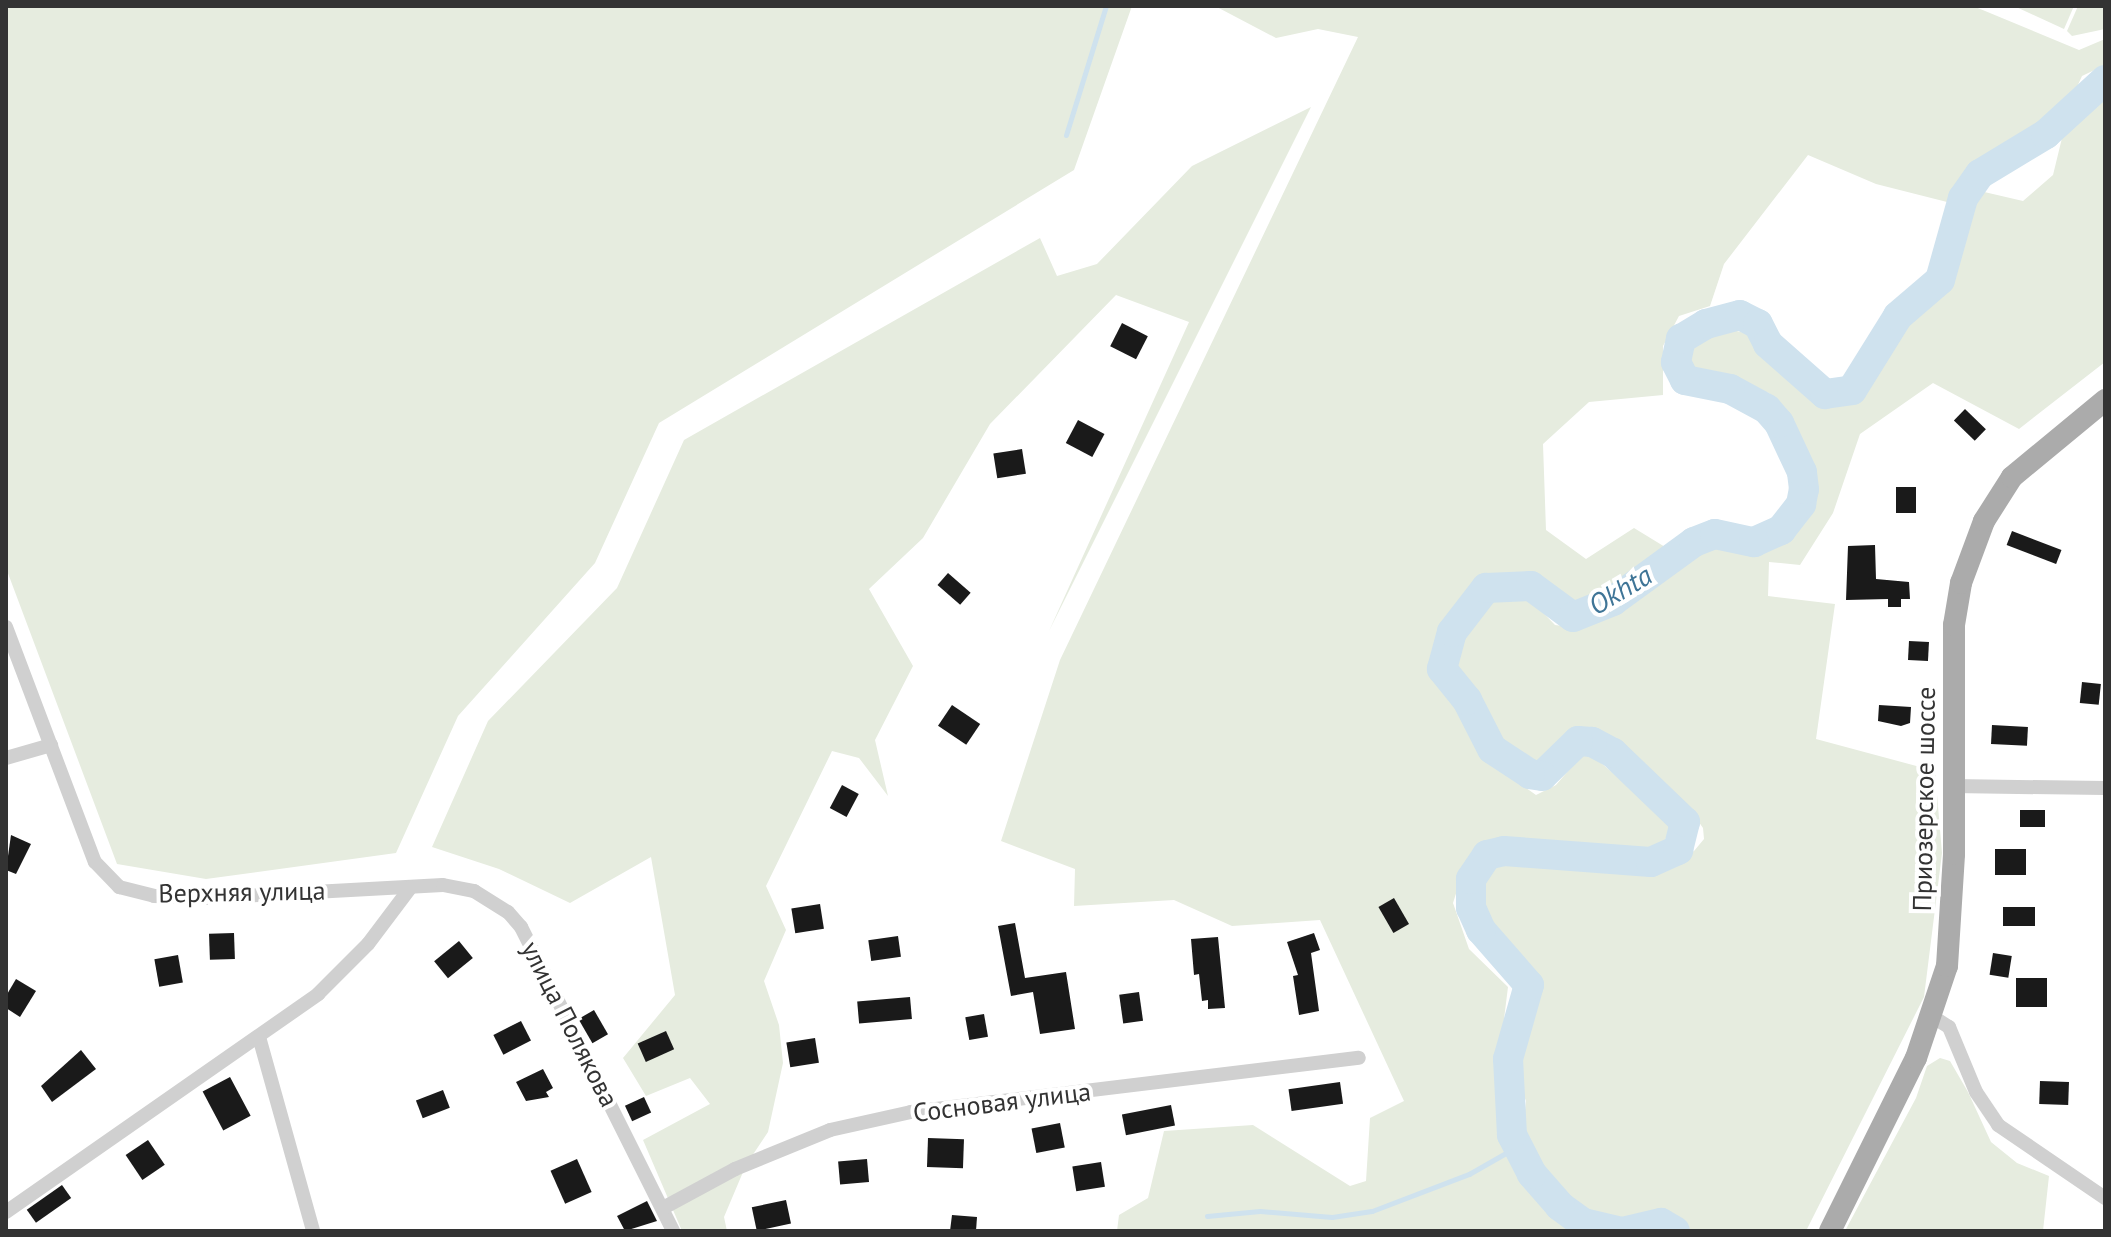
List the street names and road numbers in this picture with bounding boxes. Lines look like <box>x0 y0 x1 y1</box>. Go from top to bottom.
street label: Приозерское шоссе <box>1906 686 1942 912</box>
street label: Верхняя улица <box>158 875 326 909</box>
street label: улица Полякова <box>515 936 625 1112</box>
street label: Сосновая улица <box>911 1076 1093 1128</box>

